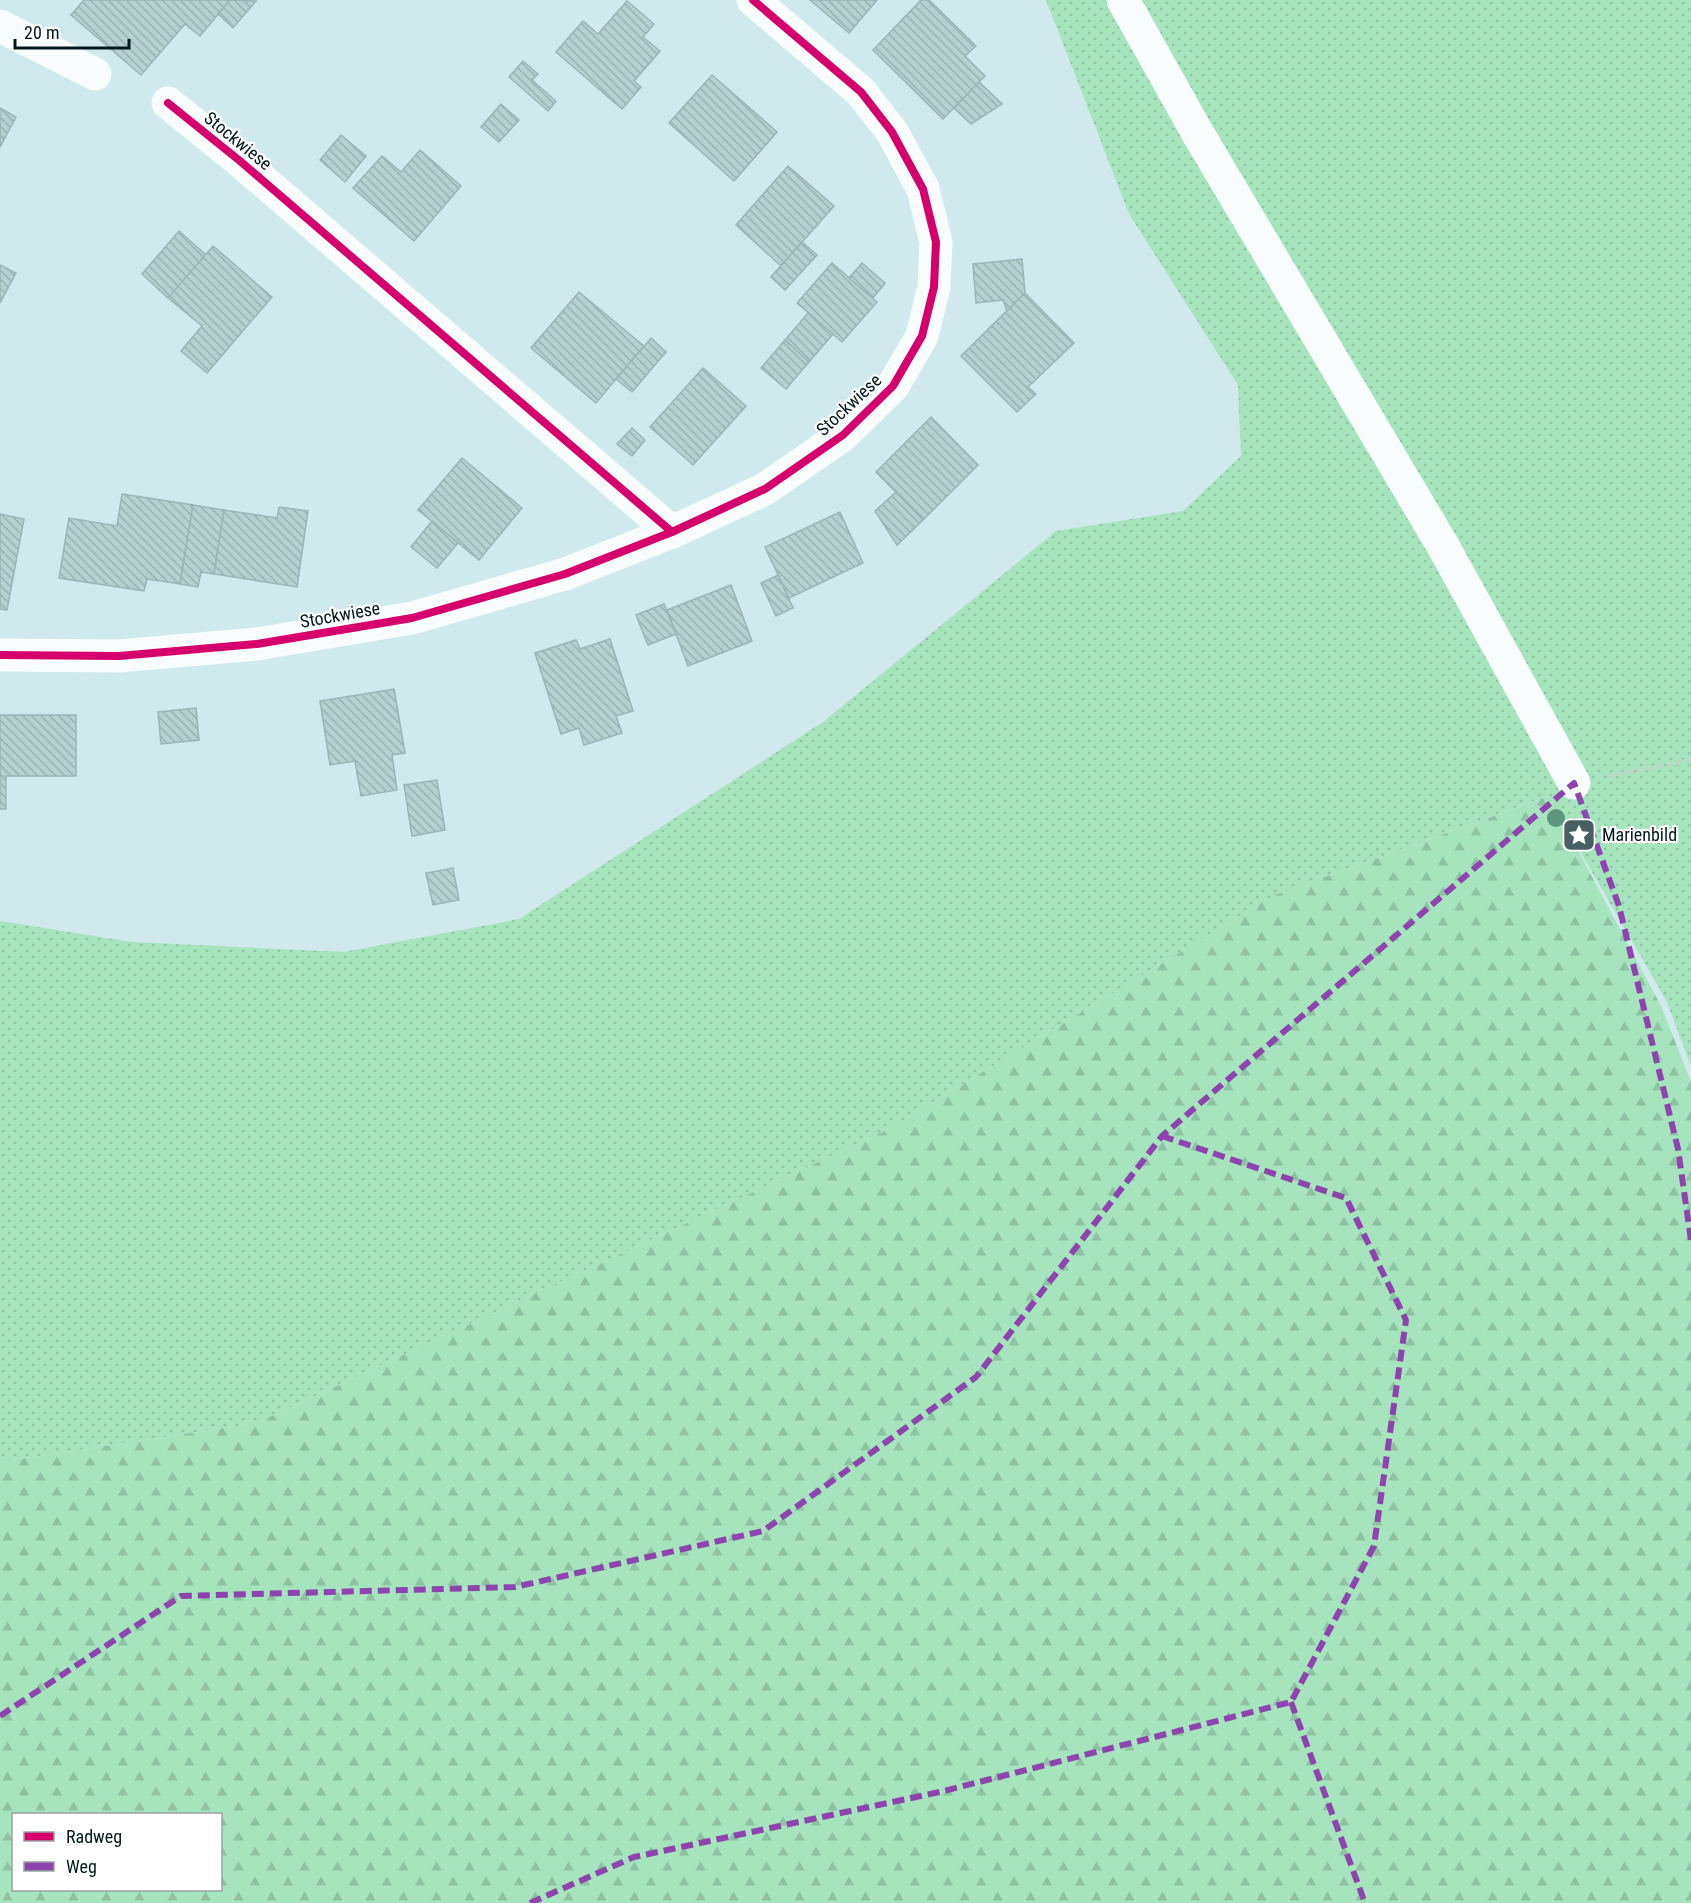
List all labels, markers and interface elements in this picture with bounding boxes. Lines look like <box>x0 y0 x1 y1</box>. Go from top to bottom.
scale bar <box>15 12 129 50</box>
text: 20 m <box>24 22 59 43</box>
street label: Stockwiese <box>200 107 276 174</box>
street label: Stockwiese <box>812 369 885 440</box>
street label: Stockwiese <box>298 597 382 632</box>
place icon: Marienbild <box>1561 817 1597 853</box>
place label: Marienbild <box>1602 824 1677 845</box>
legend <box>12 1813 222 1891</box>
text: Radweg <box>66 1826 122 1847</box>
text: Weg <box>66 1856 97 1877</box>

